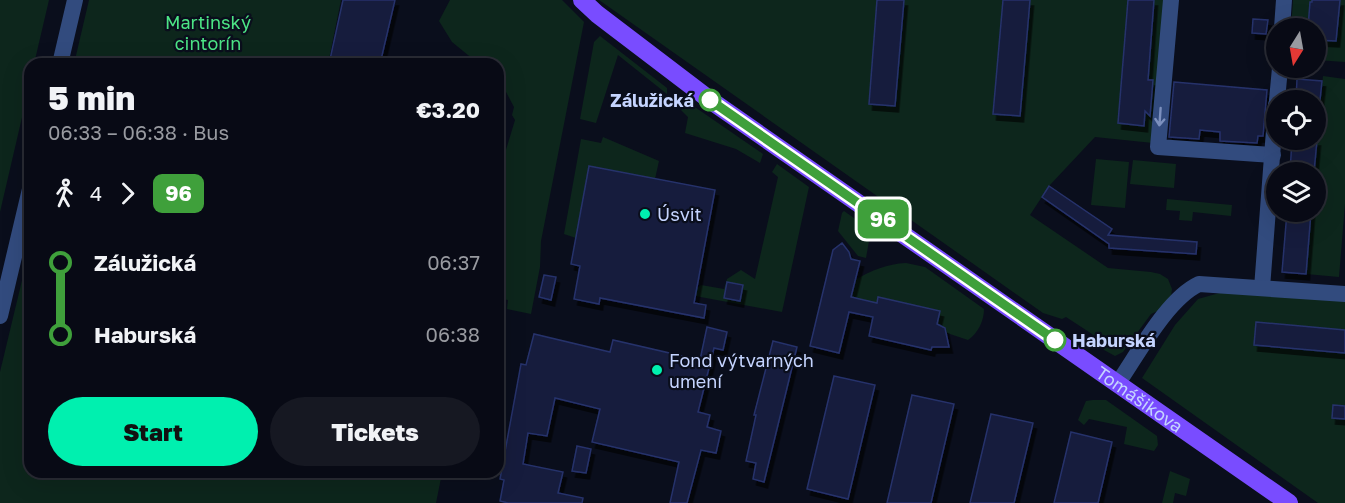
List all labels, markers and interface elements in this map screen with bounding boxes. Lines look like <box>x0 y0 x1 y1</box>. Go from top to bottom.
park label: Martinský cintorín <box>165 11 251 54</box>
north arrow <box>1266 18 1326 78</box>
map controls <box>1266 18 1326 222</box>
text: 5 min <box>48 78 135 117</box>
place label: Zálužická <box>610 89 694 111</box>
marker: Zálužická <box>699 89 721 111</box>
button: locate <box>1266 90 1326 150</box>
text: €3.20 <box>416 96 480 123</box>
one-way arrow <box>1154 107 1165 127</box>
text: 06:33 – 06:38 · Bus <box>48 120 229 144</box>
button: layers <box>1266 162 1326 222</box>
icon: walk <box>48 177 81 210</box>
icon: forward <box>111 177 144 210</box>
text: 96 <box>165 180 192 206</box>
text: 4 <box>90 181 102 205</box>
line badge: 96 <box>856 200 910 238</box>
place label: Úsvit <box>657 203 702 225</box>
text: 96 <box>870 206 896 232</box>
marker: Úsvit <box>638 207 652 221</box>
text: Zálužická <box>94 249 196 276</box>
text: 06:37 <box>427 250 480 274</box>
text: Haburská <box>94 321 196 348</box>
text: 06:38 <box>426 322 480 346</box>
marker: Haburská <box>1044 329 1066 351</box>
place label: Haburská <box>1072 329 1156 351</box>
place label: Fond výtvarných umení <box>669 349 814 392</box>
street label: Tomášikova <box>1092 361 1187 437</box>
marker: Fond výtvarných umení <box>650 363 664 377</box>
button: Start <box>48 397 258 466</box>
button: Tickets <box>270 397 480 466</box>

